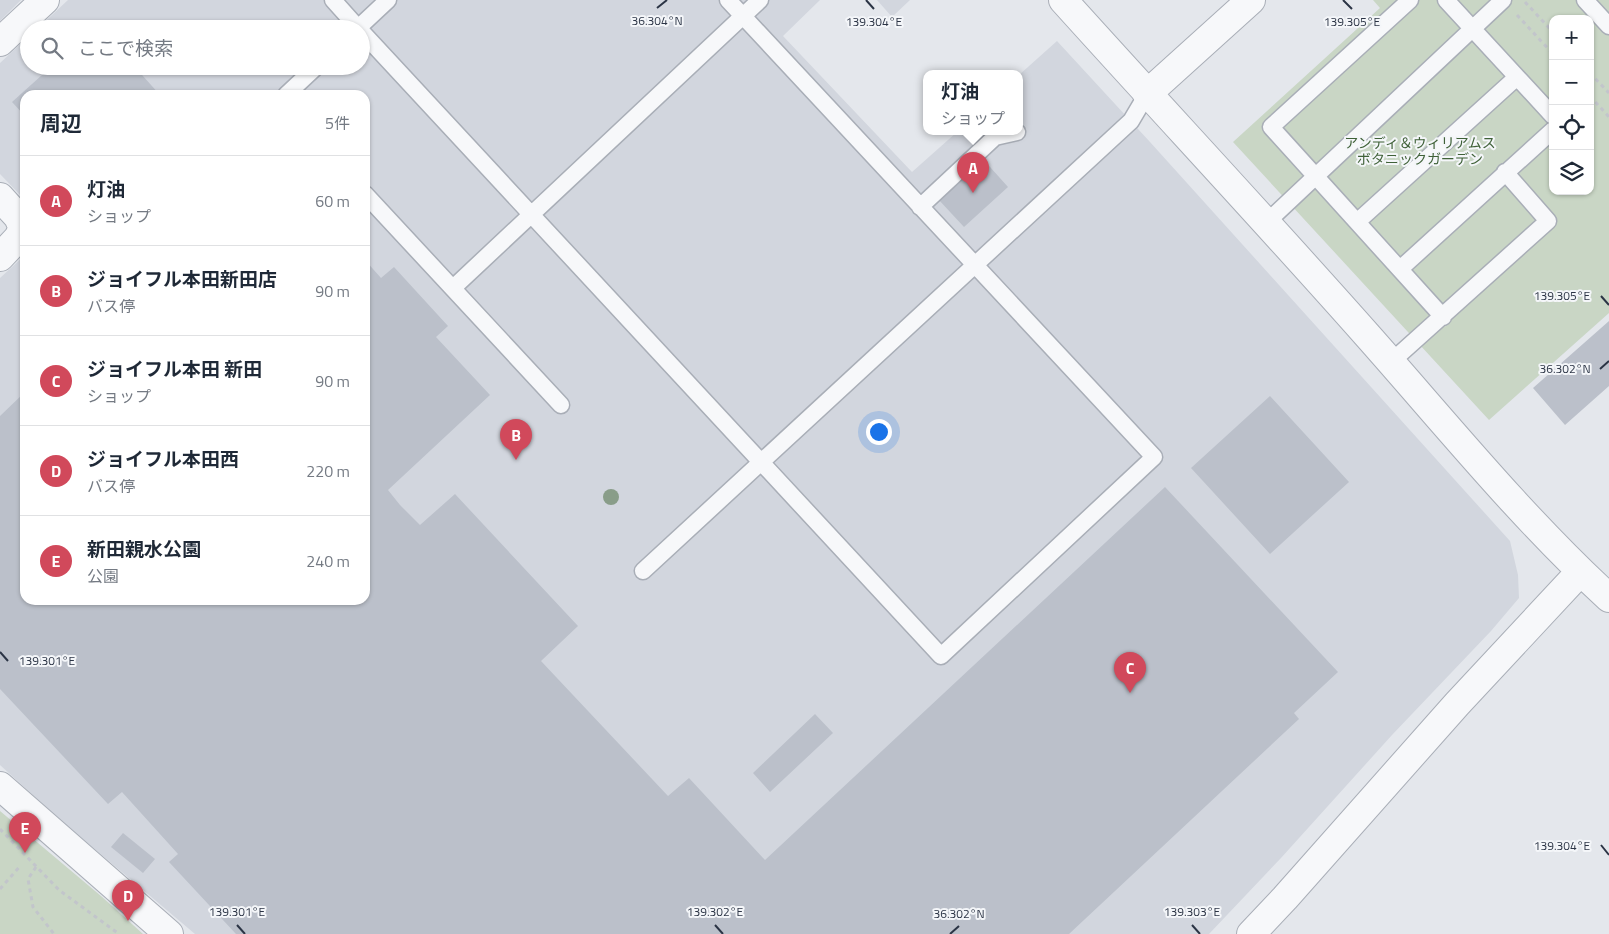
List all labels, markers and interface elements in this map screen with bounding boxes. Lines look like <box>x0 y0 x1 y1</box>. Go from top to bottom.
text: 36.304°N <box>631 11 683 30</box>
text: 139.304°E <box>846 12 902 31</box>
text: 139.305°E <box>1324 12 1380 31</box>
map controls <box>1549 15 1594 195</box>
button: + <box>1549 15 1594 60</box>
search box <box>20 20 370 75</box>
text: ここで検索 <box>78 33 173 62</box>
icon: search <box>38 34 66 62</box>
button: − <box>1549 60 1594 105</box>
popup <box>923 70 1023 135</box>
text: 灯油 <box>941 76 979 105</box>
button: locate <box>1549 105 1594 150</box>
text: ショップ <box>941 106 1005 130</box>
text: 周辺 <box>40 107 82 139</box>
text: 5件 <box>325 111 350 135</box>
park label: アンディ＆ウィリアムス ボタニックガーデン <box>1344 132 1496 169</box>
button: layers <box>1549 150 1594 195</box>
pin: A <box>957 152 989 193</box>
text: 灯油 <box>87 174 125 203</box>
text: A <box>51 189 61 213</box>
text: 60 m <box>315 189 350 213</box>
text: ショップ <box>87 204 151 228</box>
text: ジョイフル本田新田店 <box>87 264 277 293</box>
text: B <box>51 279 61 303</box>
text: 90 m <box>315 279 350 303</box>
text: 139.305°E <box>1534 286 1590 305</box>
text: バス停 <box>87 294 135 318</box>
text: ジョイフル本田 新田 <box>87 354 262 383</box>
text: 36.302°N <box>1539 359 1591 378</box>
text: C <box>52 369 60 393</box>
text: 90 m <box>315 369 350 393</box>
text: ショップ <box>87 384 151 408</box>
pin: B <box>500 419 532 460</box>
your location <box>866 419 892 445</box>
text: ジョイフル本田西 <box>87 444 239 473</box>
text: D <box>51 459 61 483</box>
text: 220 m <box>306 459 350 483</box>
text: バス停 <box>87 474 135 498</box>
text: 新田親水公園 <box>87 534 201 563</box>
text: E <box>52 549 60 573</box>
text: 240 m <box>306 549 350 573</box>
text: 公園 <box>87 564 119 588</box>
text: 139.301°E <box>19 651 75 670</box>
pin: C <box>1114 652 1146 693</box>
pin: E <box>9 812 41 853</box>
text: 139.304°E <box>1534 836 1590 855</box>
pin: D <box>112 880 144 921</box>
text: 139.301°E <box>209 902 265 921</box>
text: 139.302°E <box>687 902 743 921</box>
text: 139.303°E <box>1164 902 1220 921</box>
text: 36.302°N <box>933 904 985 923</box>

